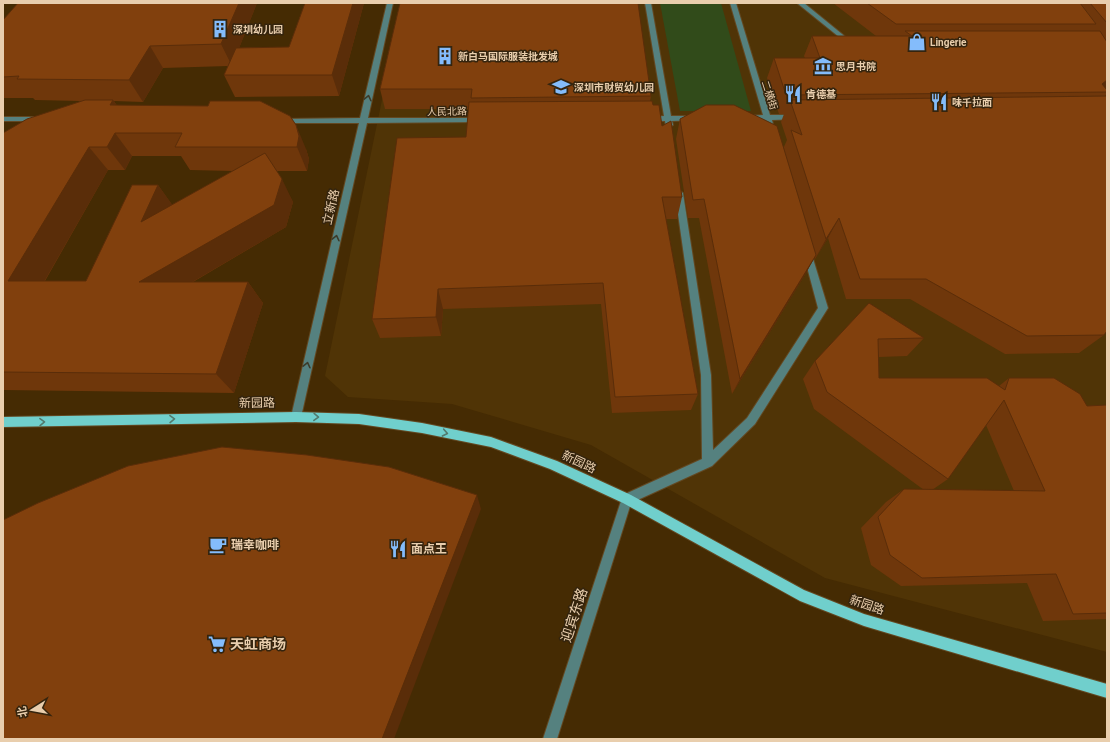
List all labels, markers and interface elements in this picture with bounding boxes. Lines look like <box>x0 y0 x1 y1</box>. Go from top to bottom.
building icon: 深圳幼儿园 <box>210 19 230 39</box>
place label: 深圳幼儿园 <box>233 23 283 35</box>
shop icon: Lingerie <box>907 32 927 52</box>
place label: Lingerie <box>930 37 967 48</box>
building icon: 新白马国际服装批发城 <box>435 46 455 66</box>
place label: 新白马国际服装批发城 <box>458 50 558 62</box>
museum icon: 思月书院 <box>813 56 833 76</box>
place label: 思月书院 <box>836 61 876 72</box>
school or university icon: 深圳市财贸幼儿园 <box>551 77 571 97</box>
street label: 二横街 <box>760 79 779 111</box>
place label: 深圳市财贸幼儿园 <box>574 81 654 93</box>
restaurant icon: 肯德基 <box>783 84 803 104</box>
place label: 肯德基 <box>806 88 836 100</box>
restaurant icon: 味千拉面 <box>929 92 949 112</box>
one-way arrow <box>364 95 372 101</box>
place label: 味千拉面 <box>952 96 992 108</box>
street label: 人民北路 <box>427 106 467 117</box>
street label: 立新路 <box>320 188 342 226</box>
one-way arrow <box>332 235 340 242</box>
one-way arrow <box>303 362 311 368</box>
street label: 新园路 <box>239 396 275 410</box>
one-way arrow <box>313 413 319 422</box>
one-way arrow <box>169 415 175 423</box>
one-way arrow <box>39 417 45 426</box>
one-way arrow <box>442 428 448 436</box>
street label: 新园路 <box>560 448 598 476</box>
cafe icon: 瑞幸咖啡 <box>208 535 228 555</box>
place label: 瑞幸咖啡 <box>231 538 279 552</box>
restaurant icon: 面点王 <box>388 539 408 559</box>
place label: 面点王 <box>411 542 447 556</box>
street label: 迎宾东路 <box>558 586 590 644</box>
street label: 新园路 <box>848 593 886 617</box>
supermarket icon: 天虹商场 <box>207 634 227 654</box>
place label: 天虹商场 <box>230 636 286 652</box>
north arrow <box>12 690 52 730</box>
text: 北 <box>15 705 30 718</box>

